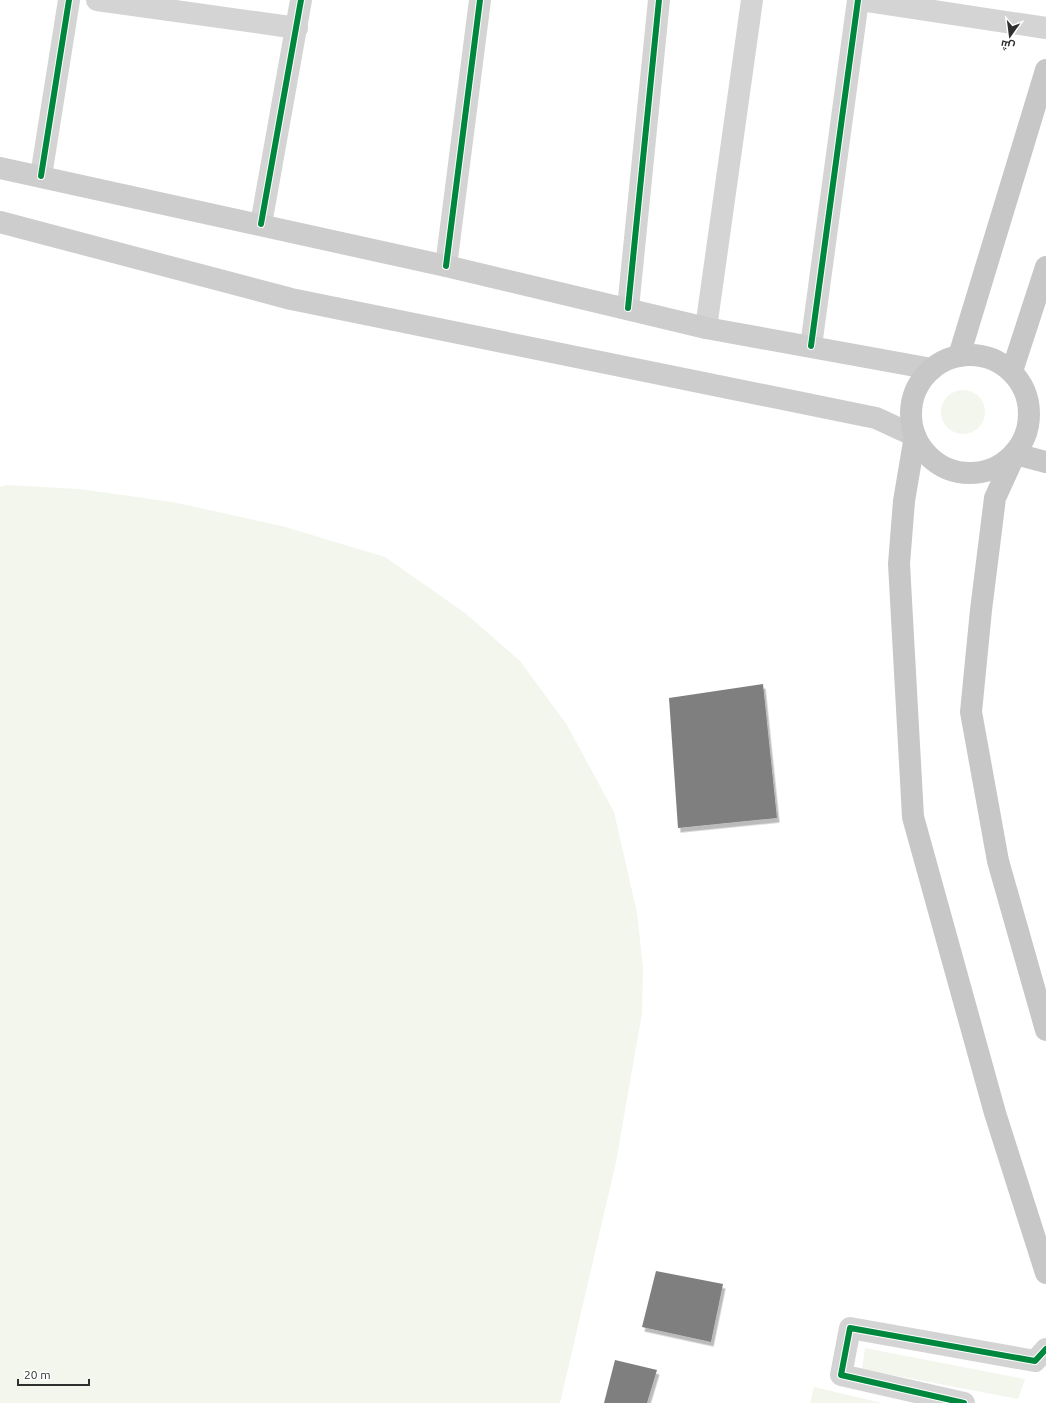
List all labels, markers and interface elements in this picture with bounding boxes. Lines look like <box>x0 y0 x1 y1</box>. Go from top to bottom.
north arrow <box>990 16 1030 56</box>
text: ش <box>999 37 1016 53</box>
scale bar <box>18 1361 89 1387</box>
text: 20 m <box>24 1368 51 1381</box>

